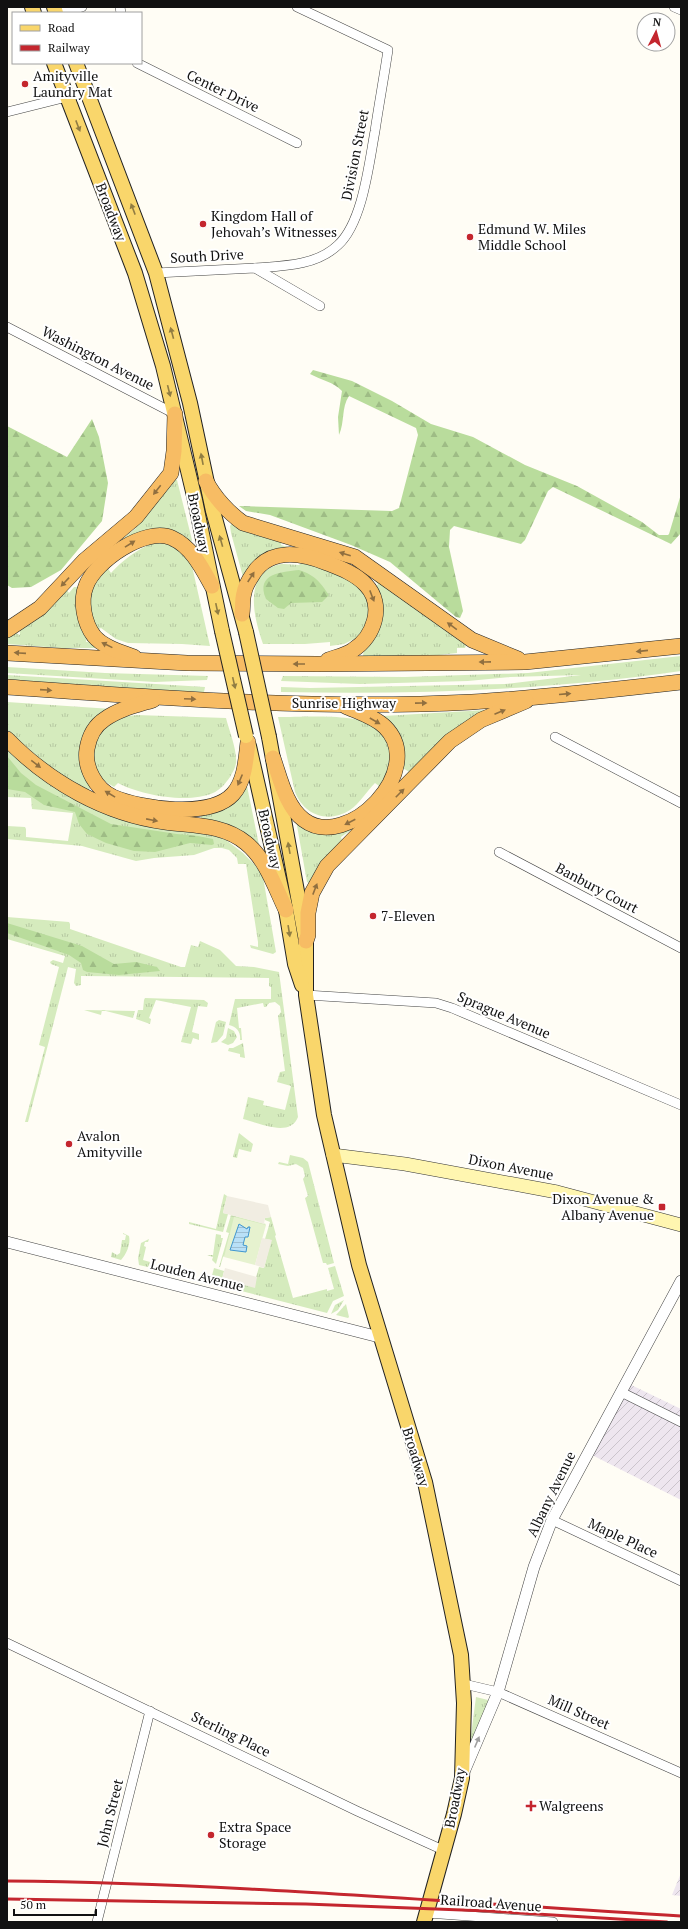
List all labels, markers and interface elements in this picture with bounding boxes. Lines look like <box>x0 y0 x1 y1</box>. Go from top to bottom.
legend <box>12 12 142 64</box>
north arrow <box>636 12 676 52</box>
text: N <box>652 15 663 30</box>
text: Road <box>48 20 75 35</box>
text: Railway <box>48 40 91 55</box>
street label: Center Drive <box>184 65 263 116</box>
place label: Amityville Laundry Mat <box>33 66 113 101</box>
marker: Amityville Laundry Mat <box>20 79 30 89</box>
street label: Division Street <box>336 107 373 202</box>
one-way arrow <box>75 120 81 132</box>
street label: Broadway <box>92 180 132 245</box>
one-way arrow <box>129 202 135 214</box>
place label: Kingdom Hall of Jehovah’s Witnesses <box>211 206 337 241</box>
marker: Kingdom Hall of Jehovah’s Witnesses <box>198 219 208 229</box>
place label: Edmund W. Miles Middle School <box>478 219 586 254</box>
marker: Edmund W. Miles Middle School <box>465 232 475 242</box>
street label: South Drive <box>170 244 244 267</box>
street label: Washington Avenue <box>39 321 158 394</box>
one-way arrow <box>169 326 175 338</box>
one-way arrow <box>166 385 172 397</box>
one-way arrow <box>199 453 205 465</box>
one-way arrow <box>153 485 162 496</box>
street label: Broadway <box>184 491 215 556</box>
one-way arrow <box>218 534 224 546</box>
one-way arrow <box>124 541 136 548</box>
one-way arrow <box>339 551 351 557</box>
one-way arrow <box>248 571 255 583</box>
one-way arrow <box>61 577 70 586</box>
one-way arrow <box>369 591 375 603</box>
one-way arrow <box>214 603 220 615</box>
one-way arrow <box>447 622 458 630</box>
one-way arrow <box>101 642 113 648</box>
one-way arrow <box>636 648 648 654</box>
one-way arrow <box>14 650 26 657</box>
one-way arrow <box>478 659 491 665</box>
one-way arrow <box>293 661 305 668</box>
one-way arrow <box>231 677 237 689</box>
one-way arrow <box>40 686 52 693</box>
one-way arrow <box>559 691 571 697</box>
street label: Sunrise Highway <box>292 693 397 712</box>
one-way arrow <box>184 696 196 703</box>
one-way arrow <box>415 700 428 706</box>
one-way arrow <box>495 709 506 715</box>
one-way arrow <box>369 717 381 724</box>
one-way arrow <box>31 760 42 769</box>
one-way arrow <box>237 775 243 786</box>
one-way arrow <box>395 788 405 798</box>
one-way arrow <box>105 790 115 798</box>
street label: Broadway <box>254 807 287 872</box>
one-way arrow <box>146 817 158 823</box>
one-way arrow <box>344 819 356 826</box>
one-way arrow <box>286 842 292 854</box>
street label: Banbury Court <box>553 858 642 918</box>
one-way arrow <box>312 883 318 895</box>
place label: 7-Eleven <box>381 906 436 925</box>
marker: 7-Eleven <box>368 911 378 921</box>
one-way arrow <box>286 925 292 937</box>
street label: Sprague Avenue <box>455 986 554 1043</box>
place label: Avalon Amityville <box>77 1126 142 1161</box>
marker: Avalon Amityville <box>64 1139 74 1149</box>
street label: Dixon Avenue <box>467 1149 555 1184</box>
place label: Dixon Avenue & Albany Avenue <box>552 1189 654 1224</box>
marker: Dixon Avenue & Albany Avenue <box>657 1202 667 1212</box>
street label: Louden Avenue <box>148 1254 246 1295</box>
street label: Broadway <box>398 1425 435 1490</box>
street label: Albany Avenue <box>522 1448 579 1540</box>
street label: Maple Place <box>585 1513 661 1562</box>
street label: Mill Street <box>545 1690 614 1734</box>
street label: Sterling Place <box>189 1706 274 1761</box>
one-way arrow <box>474 1736 480 1747</box>
street label: Broadway <box>439 1765 470 1830</box>
street label: John Street <box>92 1776 127 1849</box>
place label: Walgreens <box>539 1796 604 1815</box>
marker: Walgreens <box>526 1801 536 1811</box>
place label: Extra Space Storage <box>219 1817 291 1852</box>
marker: Extra Space Storage <box>206 1830 216 1840</box>
street label: Railroad Avenue <box>440 1889 542 1916</box>
scale bar <box>14 1891 96 1917</box>
text: 50 m <box>20 1897 47 1912</box>

